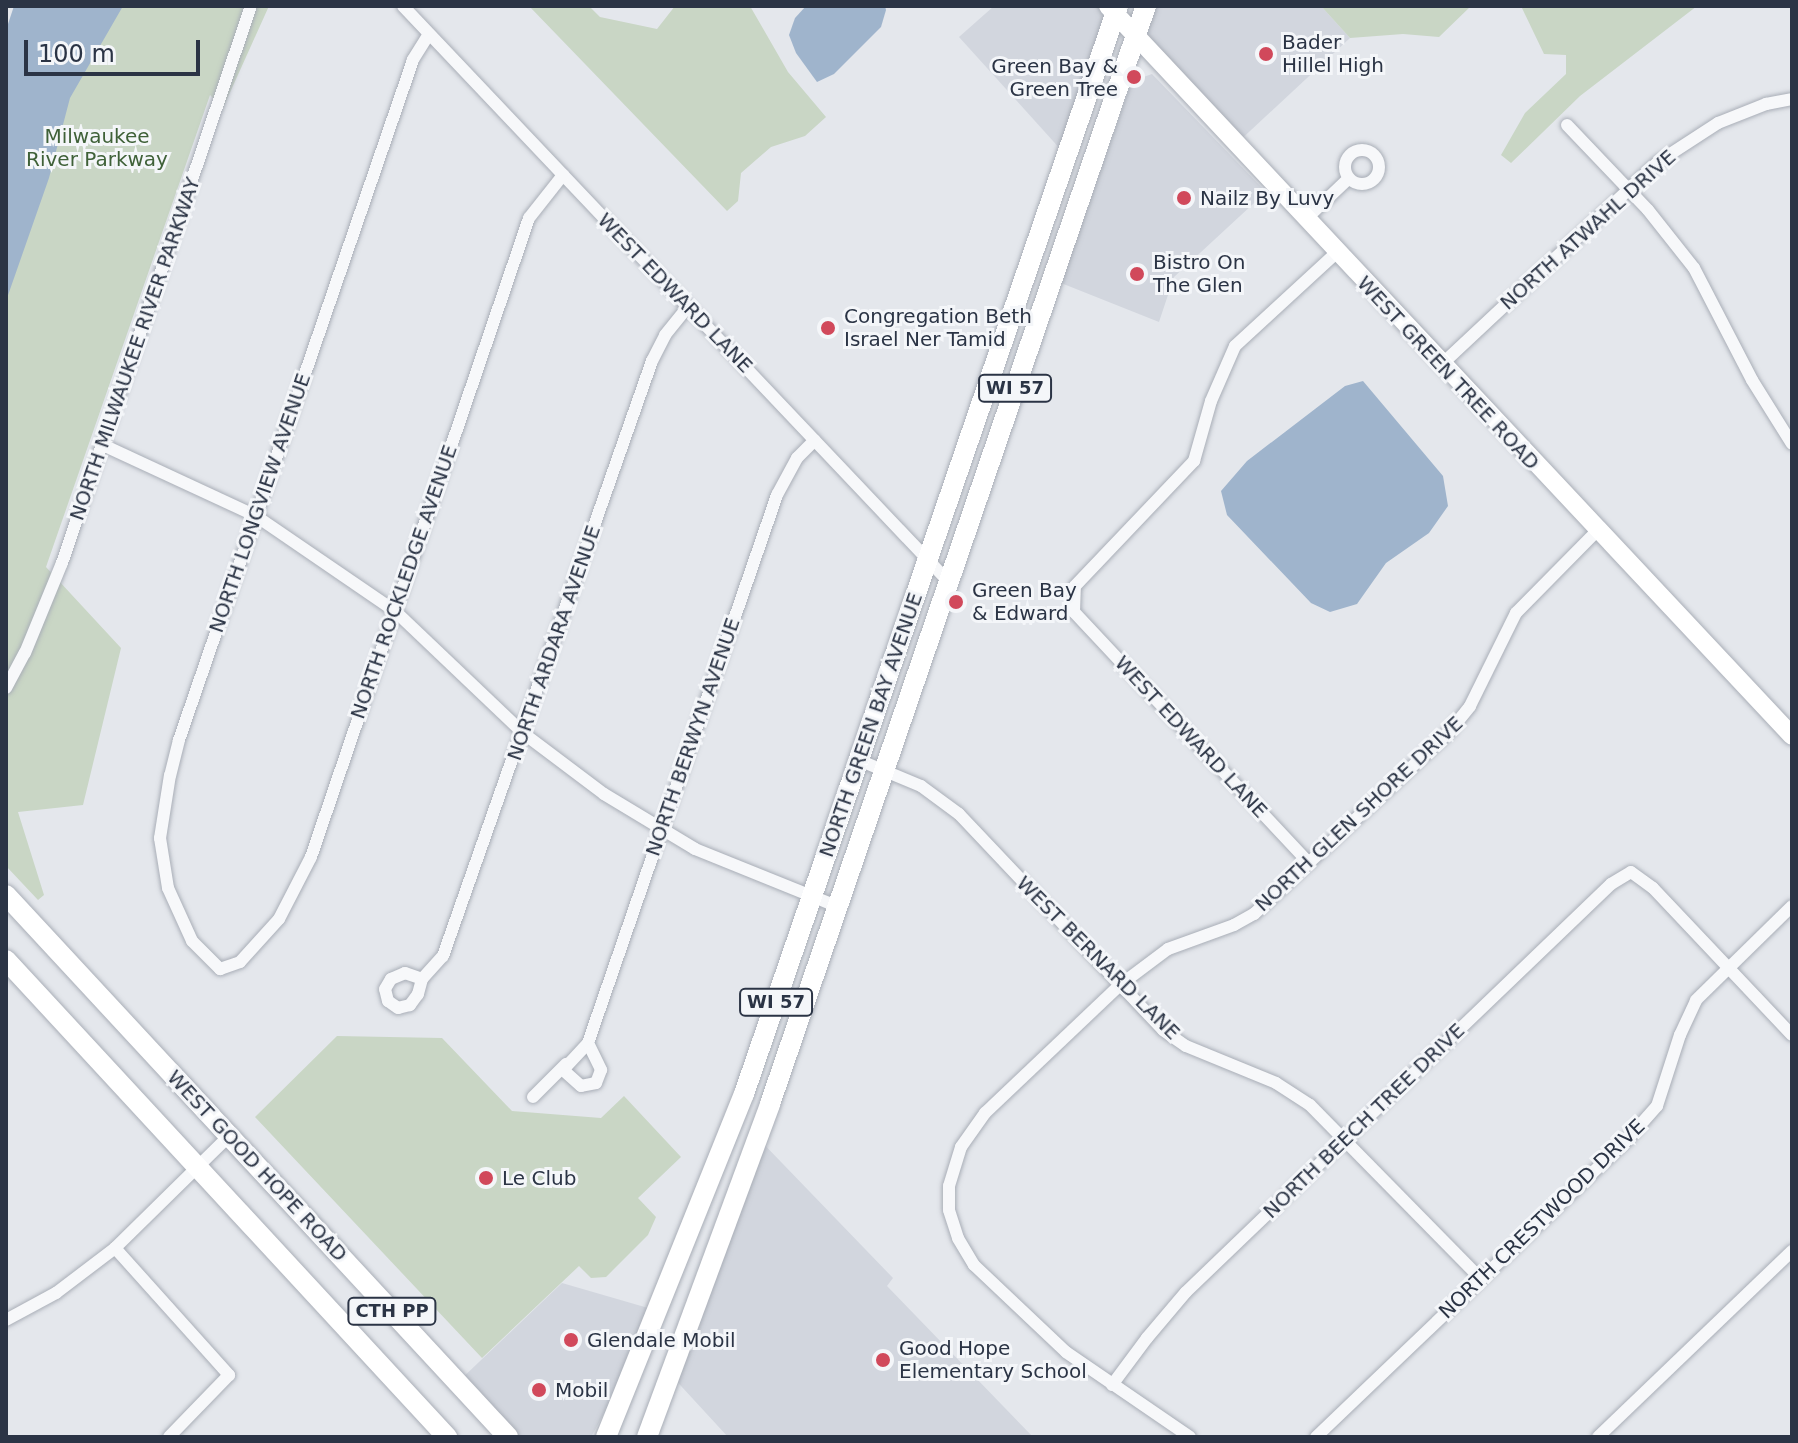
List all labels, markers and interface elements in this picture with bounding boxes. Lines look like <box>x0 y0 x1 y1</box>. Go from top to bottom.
scale bar <box>28 24 204 74</box>
place label: Bader Hillel High <box>1282 30 1384 77</box>
text: 100 m <box>38 40 115 68</box>
marker: Bader Hillel High <box>1257 45 1275 63</box>
place label: Green Bay & Green Tree <box>991 54 1118 101</box>
marker: Green Bay & Green Tree <box>1125 68 1143 86</box>
park label: Milwaukee River Parkway <box>26 124 168 171</box>
street label: NORTH ATWAHL DRIVE <box>1495 145 1681 315</box>
street label: NORTH MILWAUKEE RIVER PARKWAY <box>65 174 205 524</box>
place label: Nailz By Luvy <box>1200 186 1334 210</box>
marker: Nailz By Luvy <box>1175 189 1193 207</box>
street label: WEST EDWARD LANE <box>593 208 757 378</box>
place label: Bistro On The Glen <box>1153 250 1245 297</box>
marker: Bistro On The Glen <box>1128 265 1146 283</box>
street label: WEST GREEN TREE ROAD <box>1352 271 1544 475</box>
place label: Congregation Beth Israel Ner Tamid <box>844 304 1032 351</box>
marker: Congregation Beth Israel Ner Tamid <box>819 319 837 337</box>
street label: NORTH LONGVIEW AVENUE <box>204 370 316 636</box>
road number: WI 57 <box>977 374 1053 402</box>
street label: NORTH ROCKLEDGE AVENUE <box>346 442 462 722</box>
street label: NORTH ARDARA AVENUE <box>502 522 606 764</box>
place label: Green Bay & Edward <box>972 578 1077 625</box>
street label: NORTH GREEN BAY AVENUE <box>814 590 928 860</box>
marker: Green Bay & Edward <box>947 593 965 611</box>
street label: NORTH BERWYN AVENUE <box>641 615 745 859</box>
street label: WEST EDWARD LANE <box>1110 651 1272 823</box>
street label: NORTH GLEN SHORE DRIVE <box>1250 711 1468 917</box>
street label: WEST BERNARD LANE <box>1011 871 1185 1045</box>
road number: WI 57 <box>738 988 814 1016</box>
street label: NORTH BEECH TREE DRIVE <box>1258 1018 1470 1224</box>
street label: WEST GOOD HOPE ROAD <box>162 1065 352 1267</box>
street label: NORTH CRESTWOOD DRIVE <box>1434 1114 1650 1324</box>
place label: Le Club <box>502 1166 576 1190</box>
marker: Le Club <box>477 1169 495 1187</box>
road number: CTH PP <box>346 1297 438 1325</box>
place label: Glendale Mobil <box>587 1328 736 1352</box>
marker: Glendale Mobil <box>562 1331 580 1349</box>
place label: Good Hope Elementary School <box>899 1336 1087 1383</box>
marker: Good Hope Elementary School <box>874 1351 892 1369</box>
place label: Mobil <box>555 1378 608 1402</box>
marker: Mobil <box>530 1381 548 1399</box>

